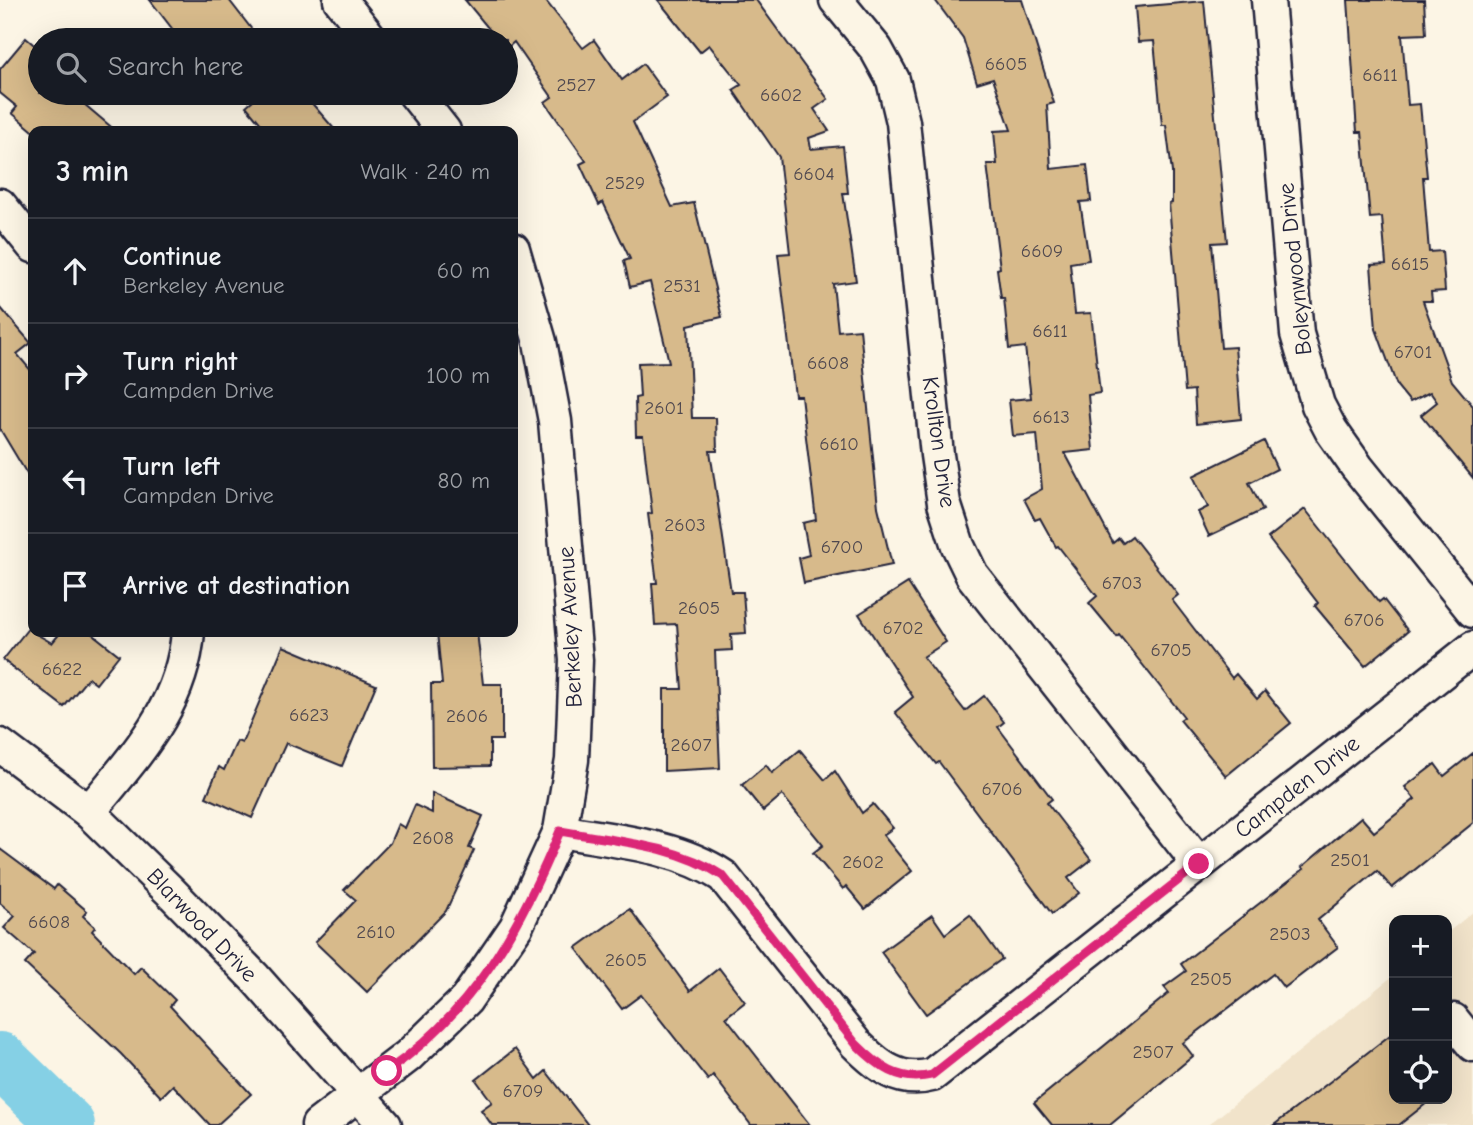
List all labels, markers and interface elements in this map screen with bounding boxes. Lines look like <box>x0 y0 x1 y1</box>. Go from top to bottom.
search box <box>28 28 518 105</box>
icon: search <box>52 48 90 86</box>
text: Search here <box>108 52 243 82</box>
house number: 6605 <box>985 53 1027 75</box>
house number: 6611 <box>1362 64 1398 86</box>
house number: 2527 <box>556 74 596 96</box>
house number: 6602 <box>760 84 802 106</box>
text: 3 min <box>56 154 129 189</box>
text: Walk · 240 m <box>360 158 490 185</box>
house number: 6604 <box>793 163 835 185</box>
house number: 2529 <box>605 172 645 194</box>
street label: Boleynwood Drive <box>1273 182 1317 356</box>
house number: 6609 <box>1021 240 1063 262</box>
text: Continue <box>123 242 221 272</box>
icon: ahead <box>56 252 94 290</box>
house number: 6615 <box>1391 253 1429 275</box>
text: 60 m <box>437 257 490 284</box>
text: Berkeley Avenue <box>123 272 285 299</box>
house number: 2531 <box>663 275 701 297</box>
house number: 6611 <box>1032 320 1068 342</box>
house number: 6701 <box>1394 341 1432 363</box>
text: Turn right <box>123 347 237 377</box>
house number: 6608 <box>807 352 849 374</box>
icon: right <box>56 357 94 395</box>
text: 100 m <box>426 362 490 389</box>
street label: Krollton Drive <box>916 375 962 509</box>
text: Campden Drive <box>123 377 274 404</box>
house number: 2601 <box>644 397 684 419</box>
house number: 6613 <box>1032 406 1070 428</box>
house number: 6610 <box>819 433 859 455</box>
text: Turn left <box>123 452 220 482</box>
icon: left <box>56 462 94 500</box>
text: 80 m <box>437 467 490 494</box>
text: Campden Drive <box>123 482 274 509</box>
house number: 2603 <box>664 514 706 536</box>
house number: 6700 <box>821 536 863 558</box>
street label: Berkeley Avenue <box>552 546 588 708</box>
icon: arrive <box>56 567 94 605</box>
text: Arrive at destination <box>123 571 350 601</box>
house number: 6703 <box>1102 572 1142 594</box>
house number: 2605 <box>678 597 720 619</box>
house number: 6706 <box>1343 609 1385 631</box>
house number: 6702 <box>883 617 923 639</box>
house number: 6705 <box>1150 639 1192 661</box>
house number: 6622 <box>42 658 82 680</box>
house number: 6623 <box>289 704 329 726</box>
house number: 2606 <box>446 705 488 727</box>
street label: Campden Drive <box>1229 730 1365 844</box>
house number: 2607 <box>671 734 711 756</box>
house number: 6706 <box>981 778 1023 800</box>
house number: 2608 <box>412 827 454 849</box>
route end <box>1183 848 1214 879</box>
house number: 2501 <box>1330 849 1370 871</box>
house number: 2602 <box>842 851 884 873</box>
street label: Blarwood Drive <box>141 863 263 987</box>
house number: 6608 <box>28 911 70 933</box>
map controls <box>1389 915 1452 1104</box>
button: + <box>1389 915 1452 978</box>
house number: 2610 <box>356 921 396 943</box>
house number: 2503 <box>1269 923 1311 945</box>
house number: 2605 <box>605 949 647 971</box>
house number: 2505 <box>1190 968 1232 990</box>
button: − <box>1389 978 1452 1041</box>
house number: 2507 <box>1133 1041 1173 1063</box>
button: locate <box>1389 1041 1452 1104</box>
route start <box>371 1055 402 1086</box>
house number: 6709 <box>503 1080 543 1102</box>

